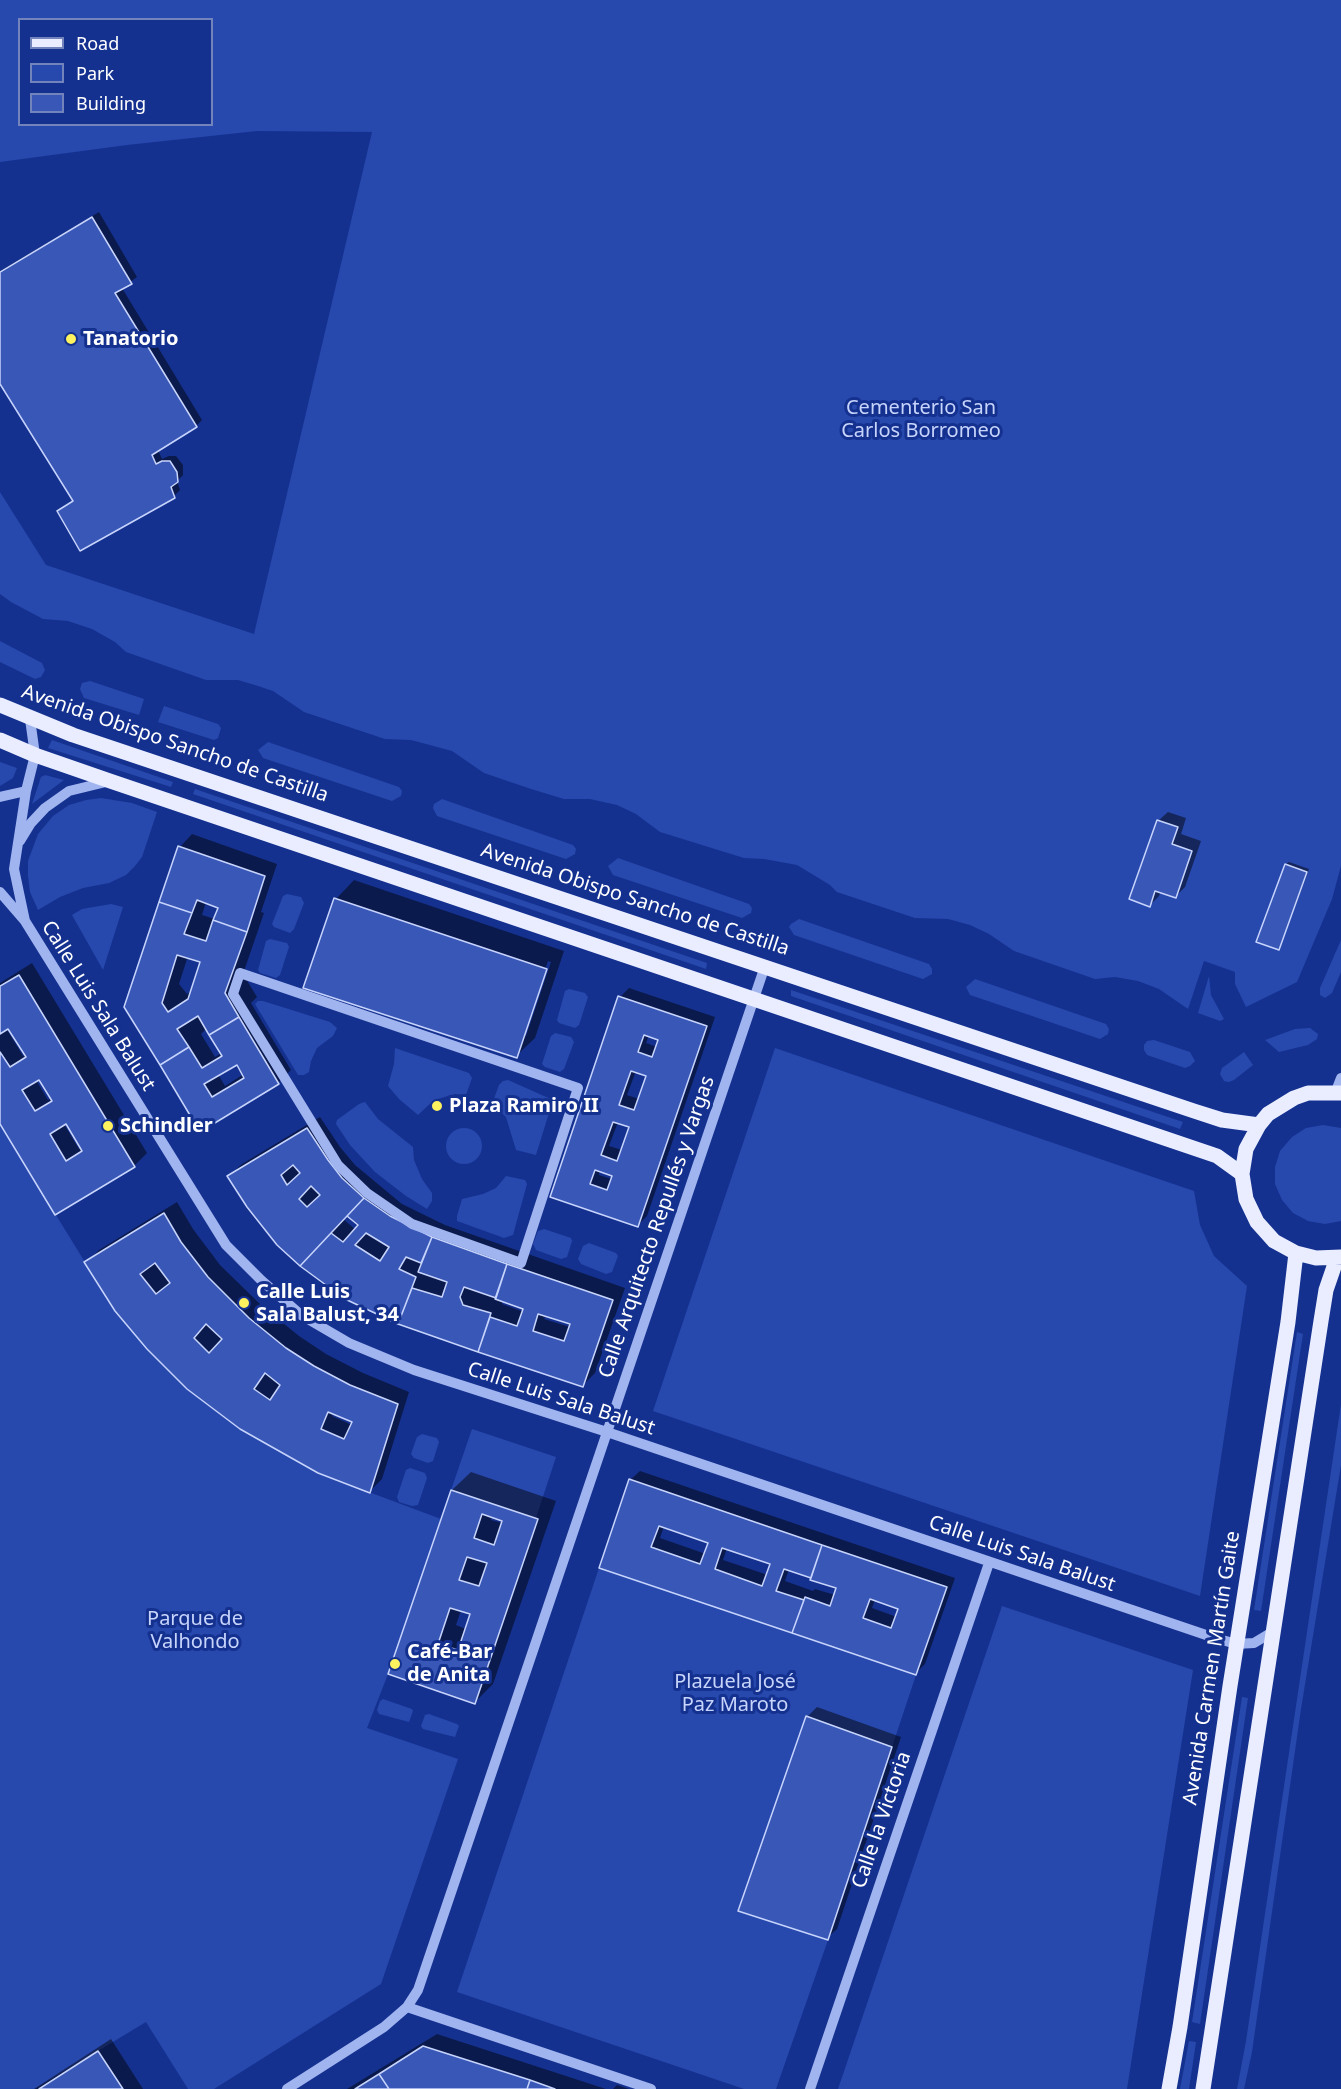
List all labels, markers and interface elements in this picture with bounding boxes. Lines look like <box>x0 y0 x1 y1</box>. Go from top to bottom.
legend <box>18 18 213 126</box>
text: Road <box>76 31 119 55</box>
text: Park <box>76 61 114 85</box>
text: Building <box>76 91 146 115</box>
place label: Tanatorio <box>83 327 178 351</box>
marker: Tanatorio <box>64 332 78 346</box>
park label: Cementerio San Carlos Borromeo <box>841 396 1001 443</box>
street label: Avenida Obispo Sancho de Castilla <box>19 680 331 808</box>
street label: Avenida Obispo Sancho de Castilla <box>478 839 792 961</box>
street label: Calle Luis Sala Balust <box>36 917 160 1095</box>
street label: Calle Arquitecto Repullés y Vargas <box>594 1073 720 1381</box>
place label: Plaza Ramiro II <box>449 1094 599 1118</box>
marker: Plaza Ramiro II <box>430 1099 444 1113</box>
place label: Schindler <box>120 1114 213 1138</box>
marker: Schindler <box>101 1119 115 1133</box>
place label: Calle Luis Sala Balust, 34 <box>256 1280 399 1327</box>
marker: Calle Luis Sala Balust, 34 <box>237 1296 251 1310</box>
street label: Calle Luis Sala Balust <box>464 1357 658 1441</box>
street label: Calle Luis Sala Balust <box>926 1511 1118 1597</box>
street label: Avenida Carmen Martín Gaite <box>1178 1529 1246 1807</box>
park label: Parque de Valhondo <box>147 1607 243 1654</box>
place label: Café-Bar de Anita <box>407 1640 492 1687</box>
marker: Café-Bar de Anita <box>388 1657 402 1671</box>
park label: Plazuela José Paz Maroto <box>674 1670 796 1717</box>
street label: Calle la Victoria <box>847 1749 917 1891</box>

